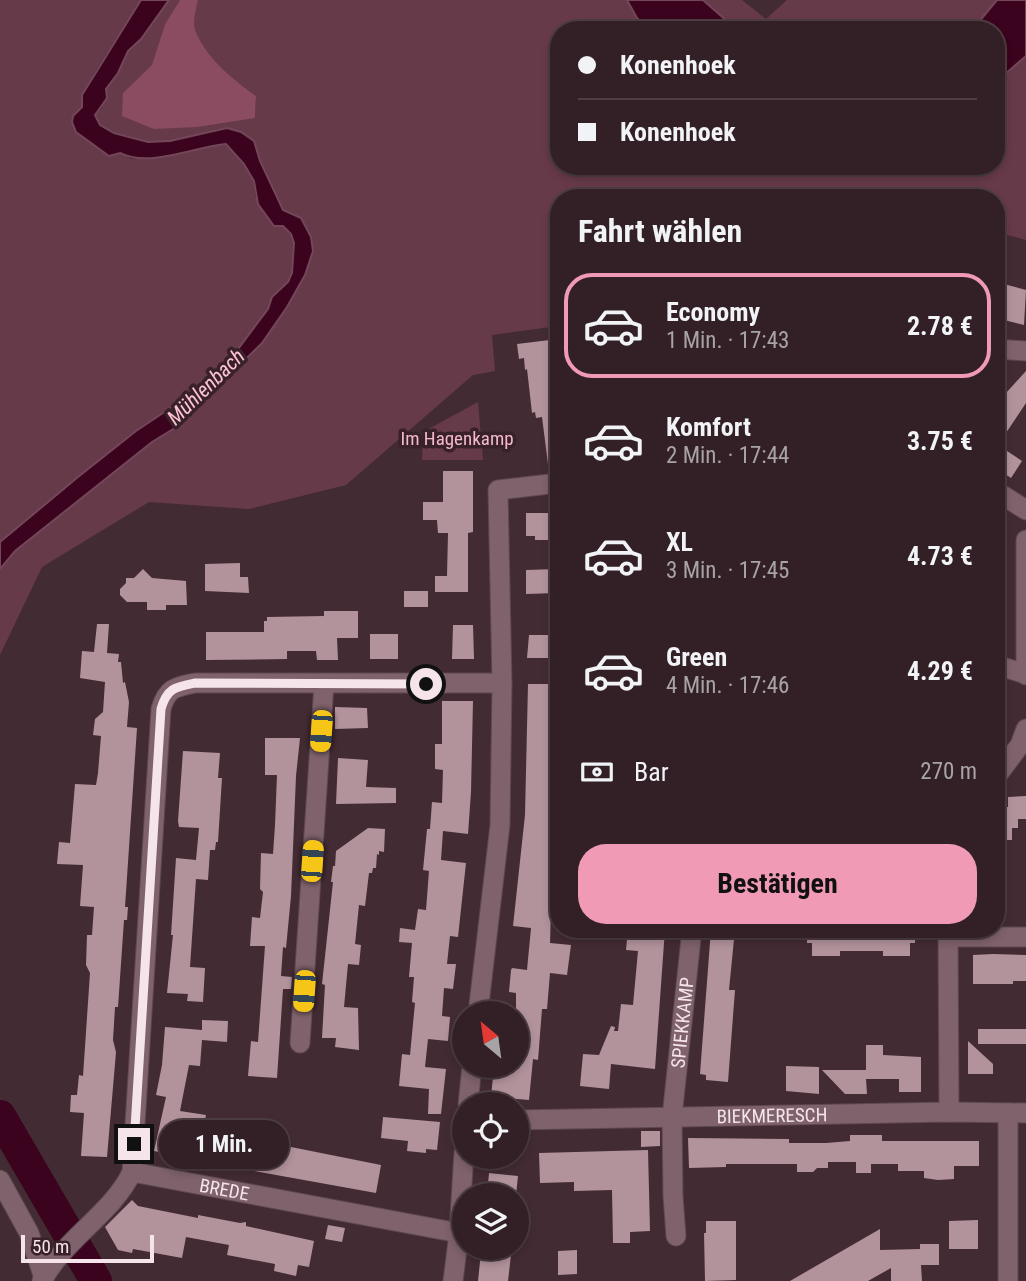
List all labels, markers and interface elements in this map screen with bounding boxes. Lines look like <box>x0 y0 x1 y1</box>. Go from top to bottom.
text: Konenhoek <box>620 50 736 80</box>
text: Konenhoek <box>620 117 736 147</box>
text: Fahrt wählen <box>578 212 742 250</box>
icon: car <box>582 294 645 357</box>
text: Economy <box>666 297 760 327</box>
text: 2.78 € <box>907 311 973 341</box>
text: 1 Min. · 17:43 <box>666 327 789 354</box>
water label: Mühlenbach <box>162 344 250 430</box>
icon: car <box>582 409 645 472</box>
text: Komfort <box>666 412 751 442</box>
text: 3.75 € <box>907 426 973 456</box>
park label: Im Hagenkamp <box>400 427 514 450</box>
text: 2 Min. · 17:44 <box>666 442 789 469</box>
icon: car <box>582 524 645 587</box>
text: XL <box>666 527 693 557</box>
text: 4.73 € <box>907 541 973 571</box>
text: 3 Min. · 17:45 <box>666 557 789 584</box>
icon: car <box>582 639 645 702</box>
text: Green <box>666 642 727 672</box>
text: 4.29 € <box>907 656 973 686</box>
route start <box>410 668 442 700</box>
text: 4 Min. · 17:46 <box>666 672 789 699</box>
car <box>310 709 333 753</box>
icon: cash <box>578 753 616 791</box>
text: Bar <box>634 757 669 787</box>
text: 270 m <box>920 758 977 785</box>
car <box>301 839 324 883</box>
button: Bestätigen <box>578 844 977 924</box>
car <box>293 969 316 1013</box>
street label: SPIEKKAMP <box>666 976 698 1069</box>
north arrow <box>452 1001 528 1078</box>
map controls <box>452 1001 529 1260</box>
button: locate <box>452 1092 529 1169</box>
street label: BIEKMERESCH <box>716 1103 828 1128</box>
callout: 1 Min. <box>158 1120 288 1168</box>
route end <box>118 1128 150 1160</box>
text: 1 Min. <box>195 1131 253 1158</box>
street label: BREDE <box>198 1173 251 1205</box>
button: layers <box>452 1183 529 1260</box>
scale bar <box>21 1232 154 1264</box>
text: 50 m <box>32 1235 69 1258</box>

